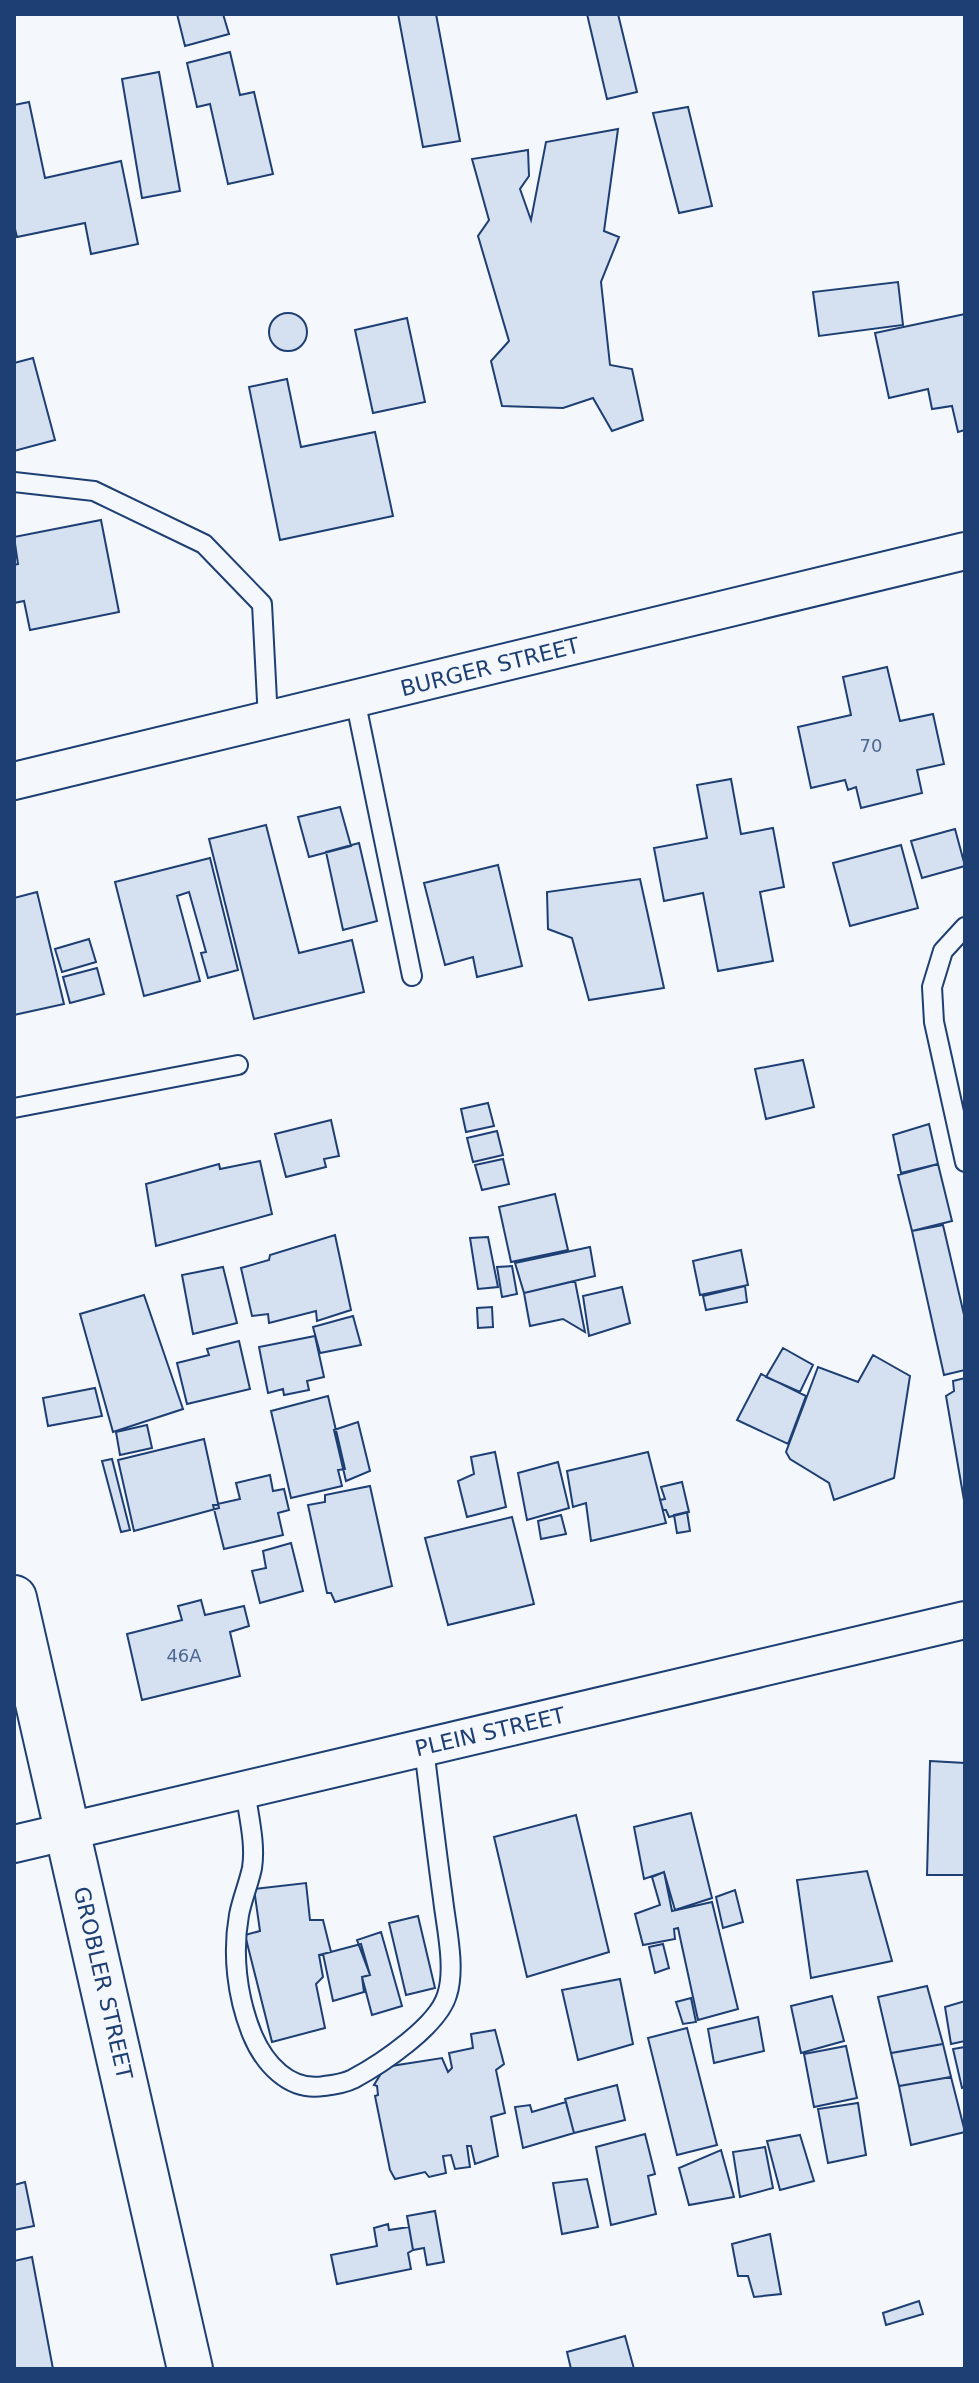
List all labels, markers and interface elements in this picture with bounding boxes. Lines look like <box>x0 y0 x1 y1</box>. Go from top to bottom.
street label: BURGER STREET <box>398 633 583 701</box>
house number: 70 <box>860 735 882 756</box>
house number: 46A <box>166 1645 202 1666</box>
street label: PLEIN STREET <box>413 1702 568 1761</box>
street label: GROBLER STREET <box>69 1884 137 2082</box>

